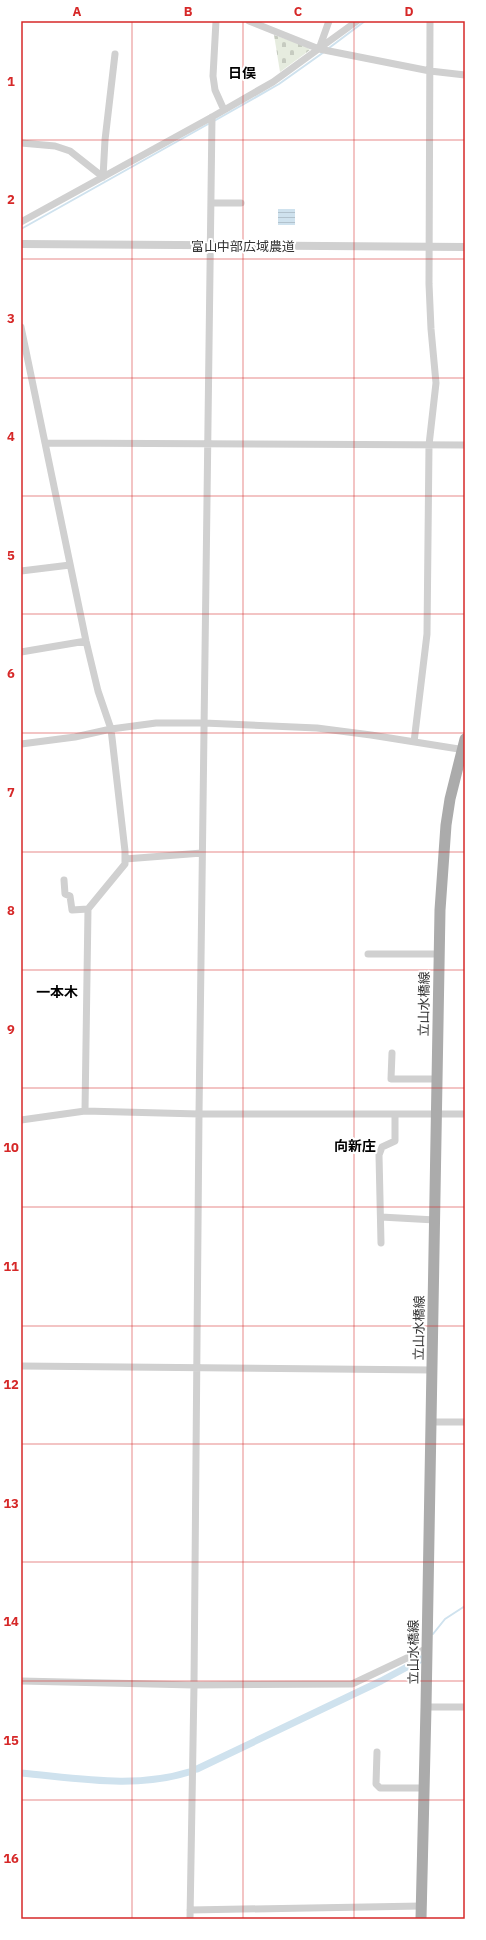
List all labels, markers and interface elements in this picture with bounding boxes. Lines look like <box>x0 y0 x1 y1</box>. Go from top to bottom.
text: A <box>73 3 82 20</box>
text: B <box>184 3 193 20</box>
text: C <box>294 3 303 20</box>
text: D <box>404 3 414 20</box>
district label: 日俣 <box>228 64 256 82</box>
text: 1 <box>7 73 15 90</box>
text: 2 <box>7 191 15 208</box>
street label: 富山中部広域農道 <box>191 238 295 255</box>
text: 3 <box>7 310 15 327</box>
text: 4 <box>7 428 15 445</box>
text: 5 <box>7 547 15 564</box>
text: 6 <box>7 665 15 682</box>
text: 7 <box>7 784 15 801</box>
text: 8 <box>7 902 15 919</box>
street label: 立山水橋線 <box>415 971 433 1037</box>
district label: 一本木 <box>36 983 78 1001</box>
text: 9 <box>7 1021 15 1038</box>
district label: 向新庄 <box>334 1137 376 1155</box>
text: 10 <box>3 1139 19 1156</box>
text: 11 <box>3 1258 19 1275</box>
street label: 立山水橋線 <box>410 1295 428 1361</box>
text: 12 <box>3 1376 19 1393</box>
text: 13 <box>3 1495 19 1512</box>
text: 14 <box>3 1613 19 1630</box>
street label: 立山水橋線 <box>405 1619 422 1685</box>
text: 15 <box>3 1732 19 1749</box>
text: 16 <box>3 1850 19 1867</box>

